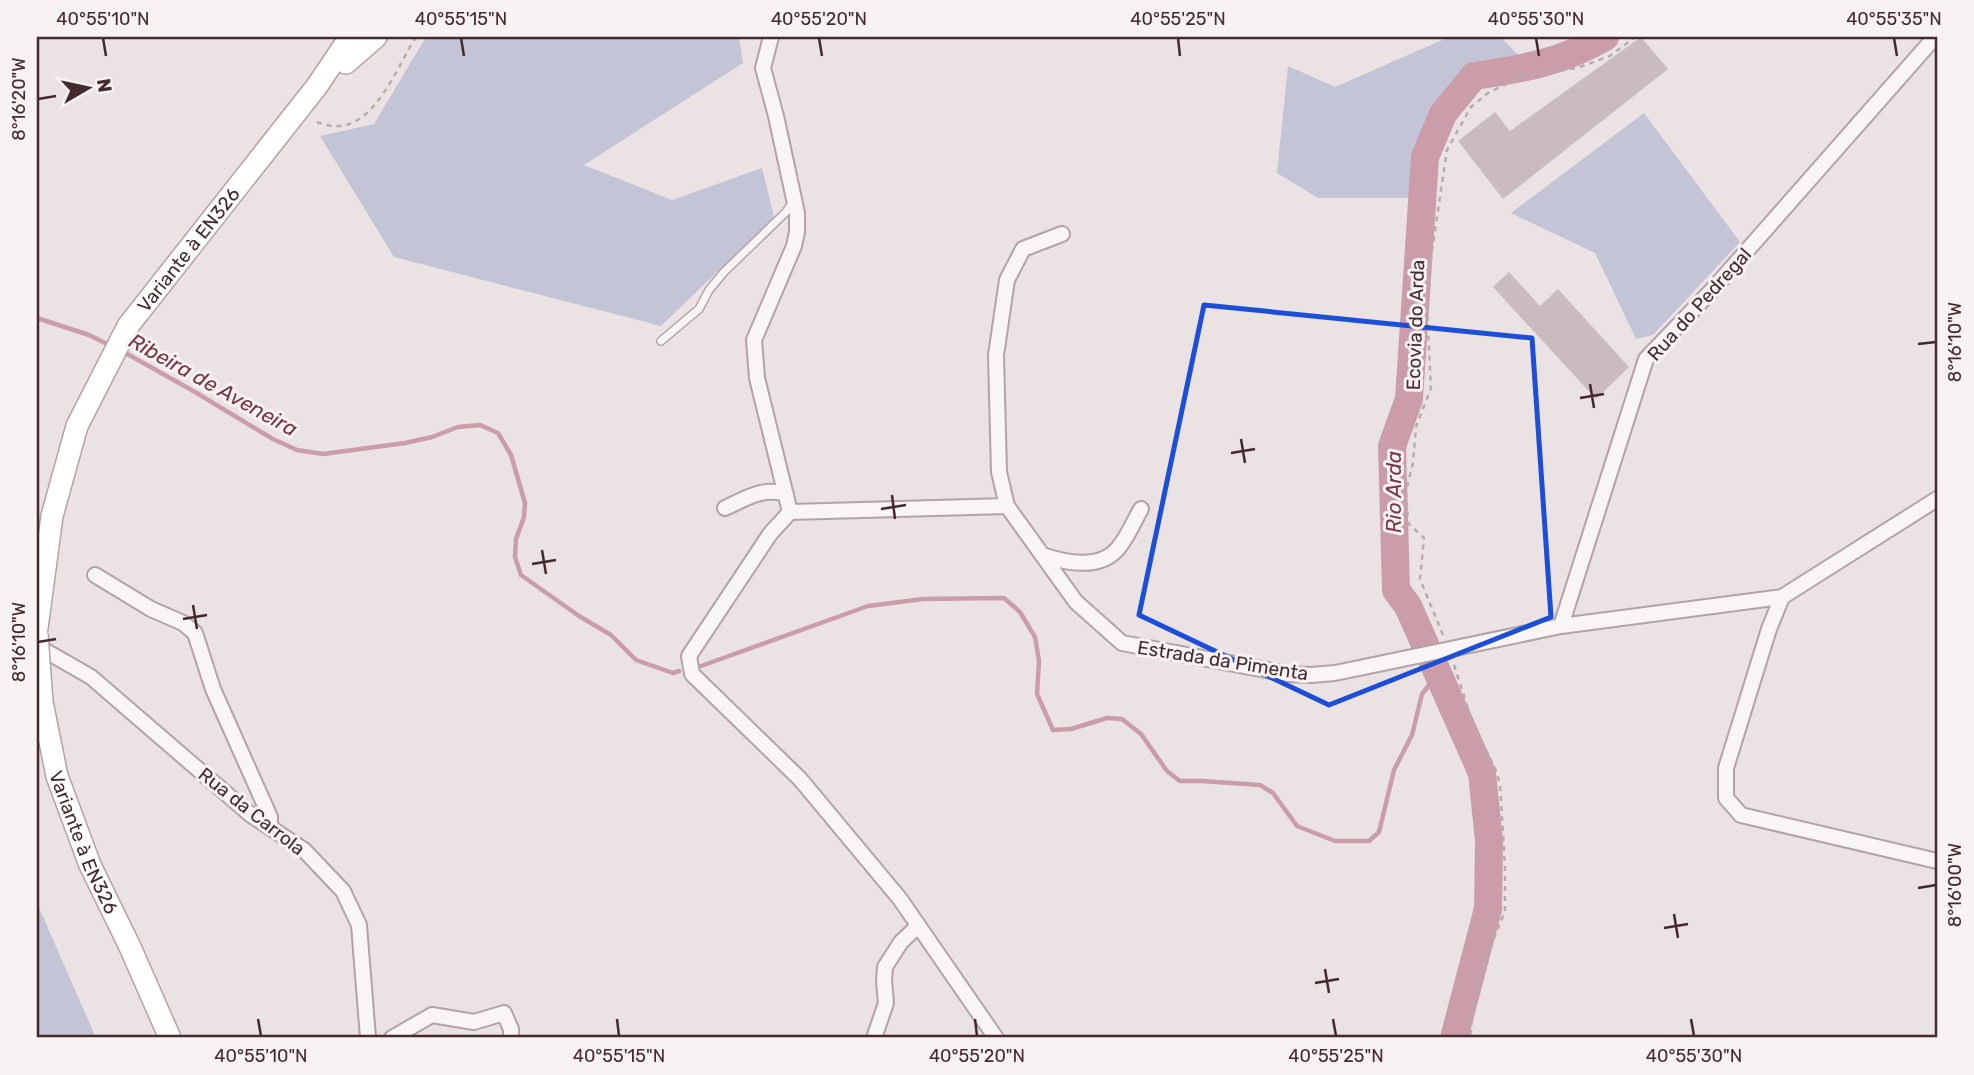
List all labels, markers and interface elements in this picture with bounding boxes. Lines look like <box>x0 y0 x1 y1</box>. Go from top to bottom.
text: 40°55'10"N <box>56 8 150 30</box>
text: 40°55'15"N <box>415 8 507 30</box>
text: 40°55'20"N <box>771 8 867 30</box>
text: 40°55'25"N <box>1130 8 1226 30</box>
text: 40°55'30"N <box>1488 8 1584 30</box>
text: 40°55'35"N <box>1846 8 1942 30</box>
north arrow <box>52 52 122 122</box>
text: 8°16'20"W <box>8 57 30 141</box>
text: N <box>92 77 117 94</box>
street label: Variante à EN326 <box>132 183 245 317</box>
street label: Rua do Pedregal <box>1643 243 1756 366</box>
street label: Ecovia do Arda <box>1402 259 1429 391</box>
text: 8°16'10"W <box>1944 302 1966 382</box>
water label: Ribeira de Aveneira <box>125 328 302 441</box>
water label: Rio Arda <box>1381 451 1406 533</box>
text: 8°16'10"W <box>8 602 30 682</box>
street label: Estrada da Pimenta <box>1136 636 1310 685</box>
street label: Rua da Carrola <box>194 763 310 860</box>
street label: Variante à EN326 <box>44 768 123 918</box>
text: 8°16'00"W <box>1944 843 1966 927</box>
text: 40°55'10"N <box>214 1045 308 1067</box>
text: 40°55'15"N <box>573 1045 665 1067</box>
text: 40°55'20"N <box>929 1045 1025 1067</box>
text: 40°55'25"N <box>1288 1045 1384 1067</box>
text: 40°55'30"N <box>1646 1045 1742 1067</box>

